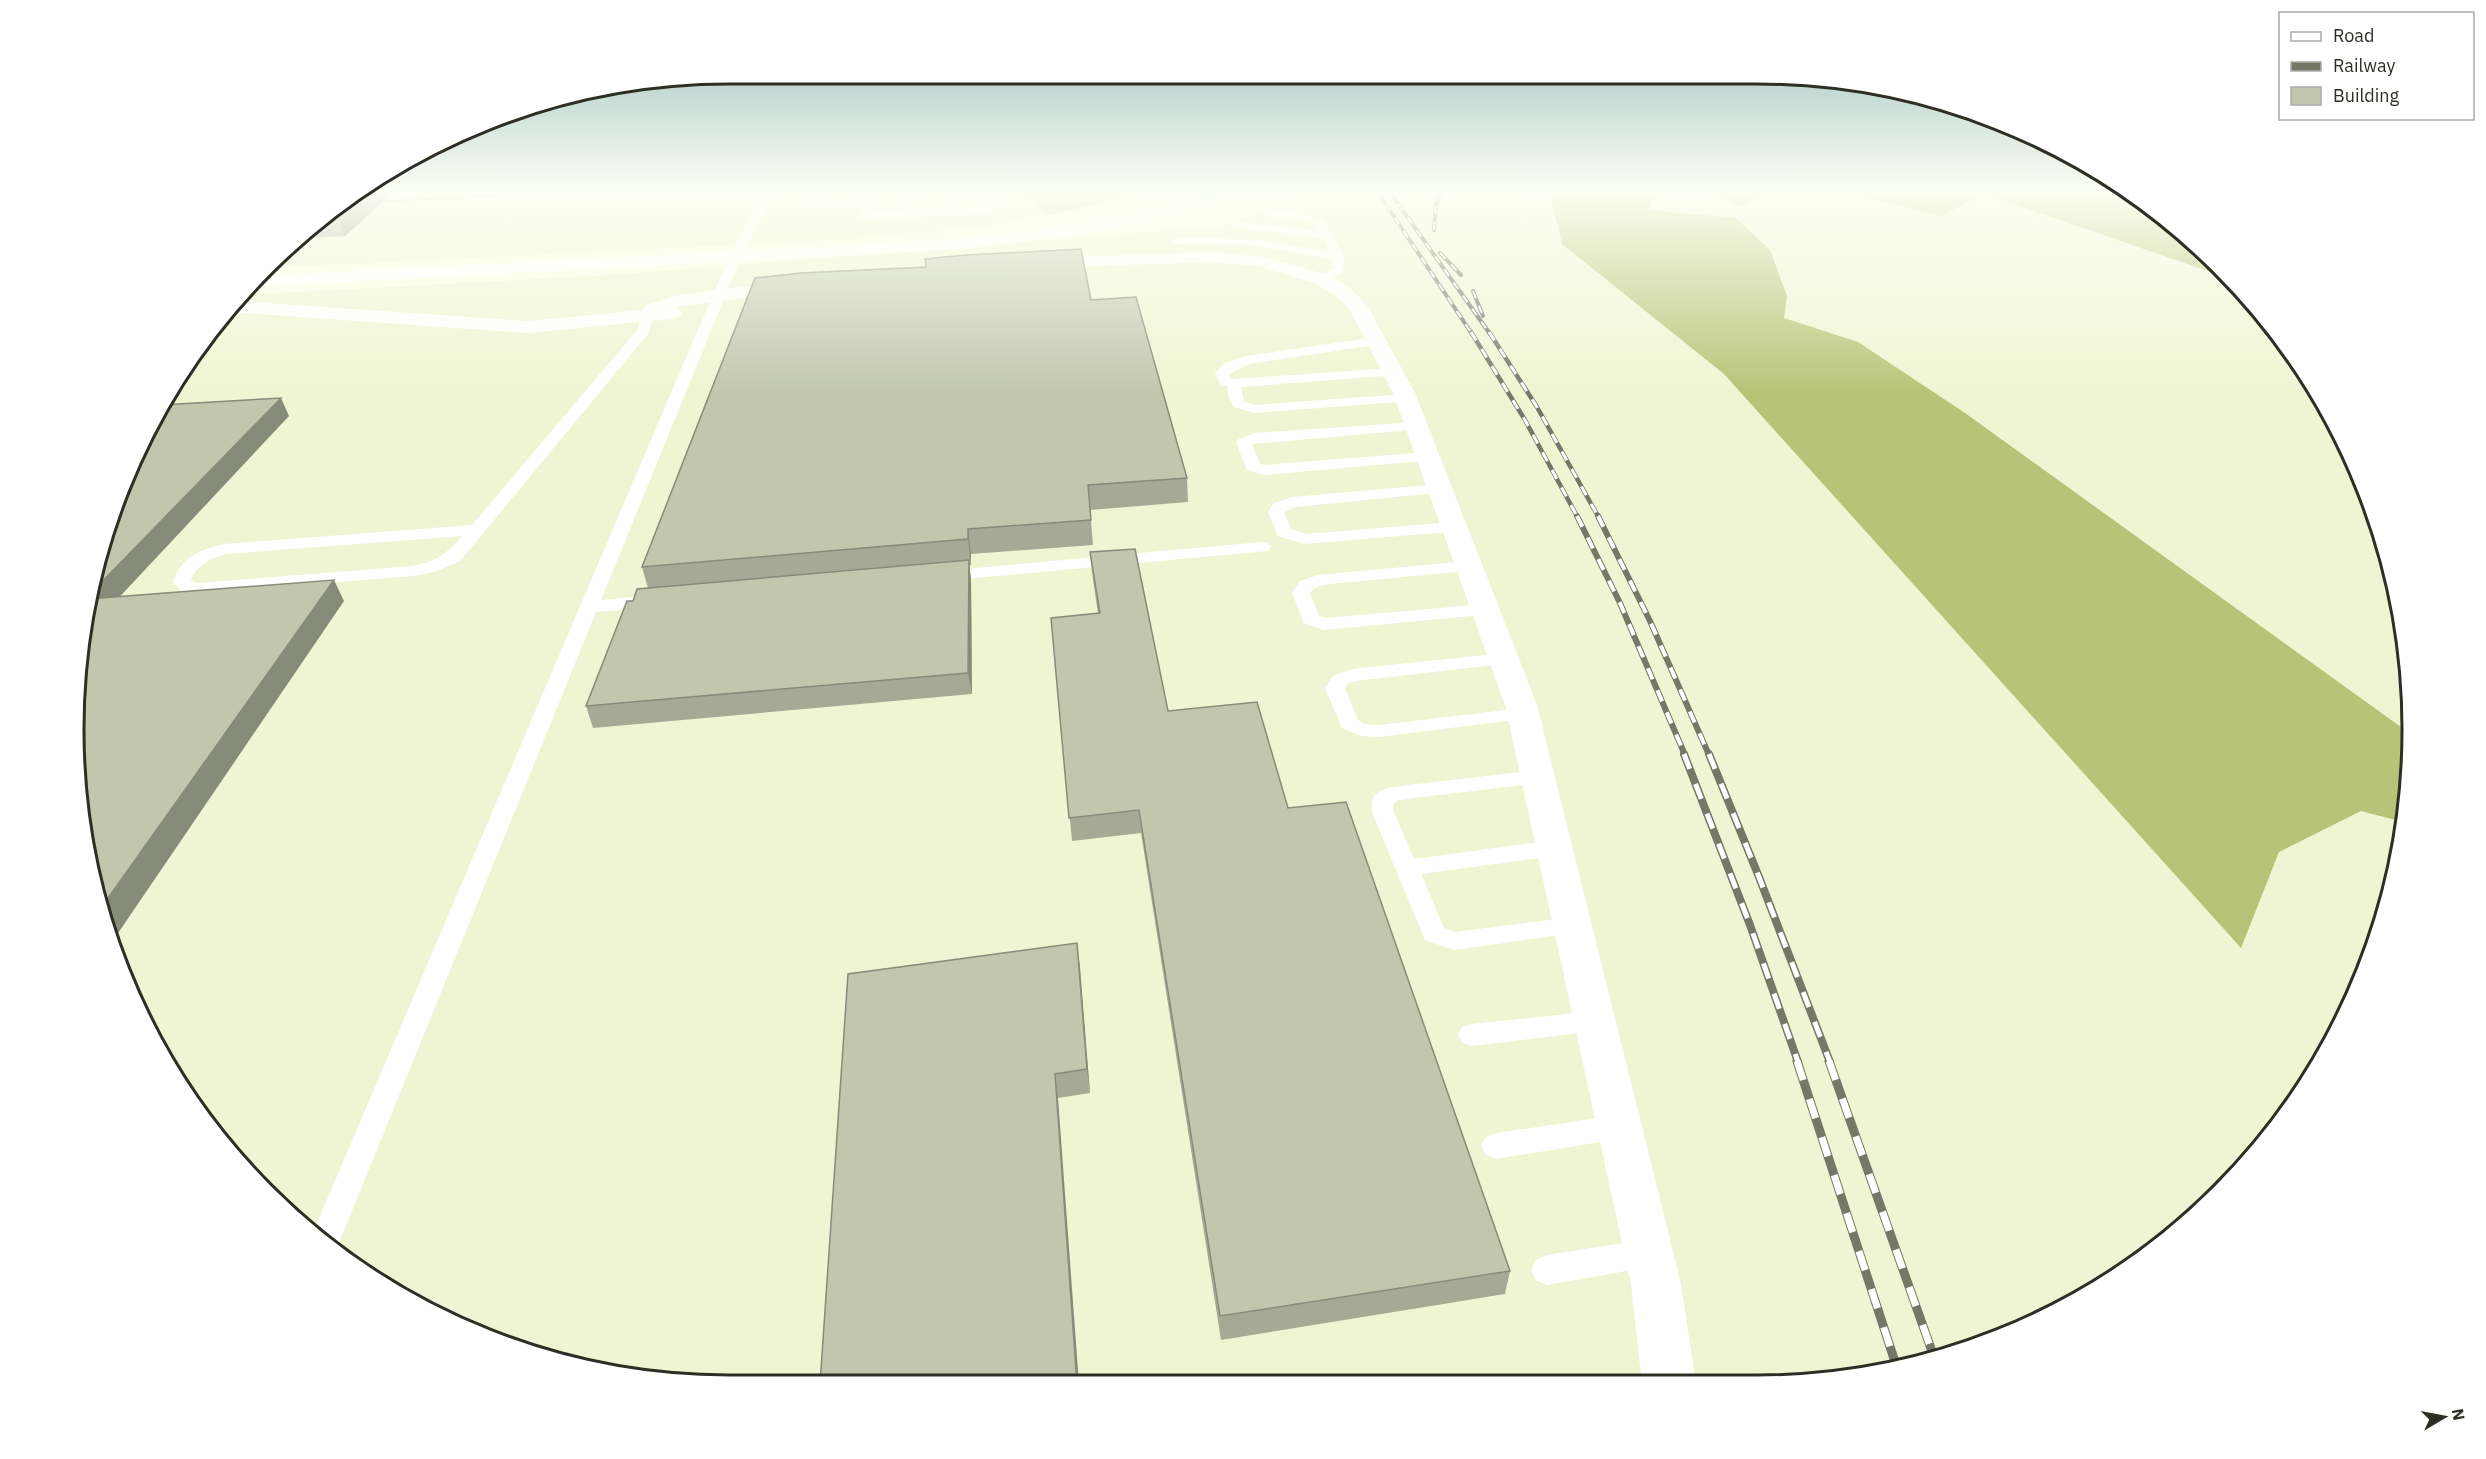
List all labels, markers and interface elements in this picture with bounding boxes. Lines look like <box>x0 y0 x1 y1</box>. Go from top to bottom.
legend <box>2279 12 2474 120</box>
text: Road <box>2333 24 2374 47</box>
text: Railway <box>2333 54 2395 77</box>
text: Building <box>2333 84 2400 107</box>
north arrow <box>2414 1387 2474 1447</box>
text: N <box>2448 1407 2470 1422</box>

